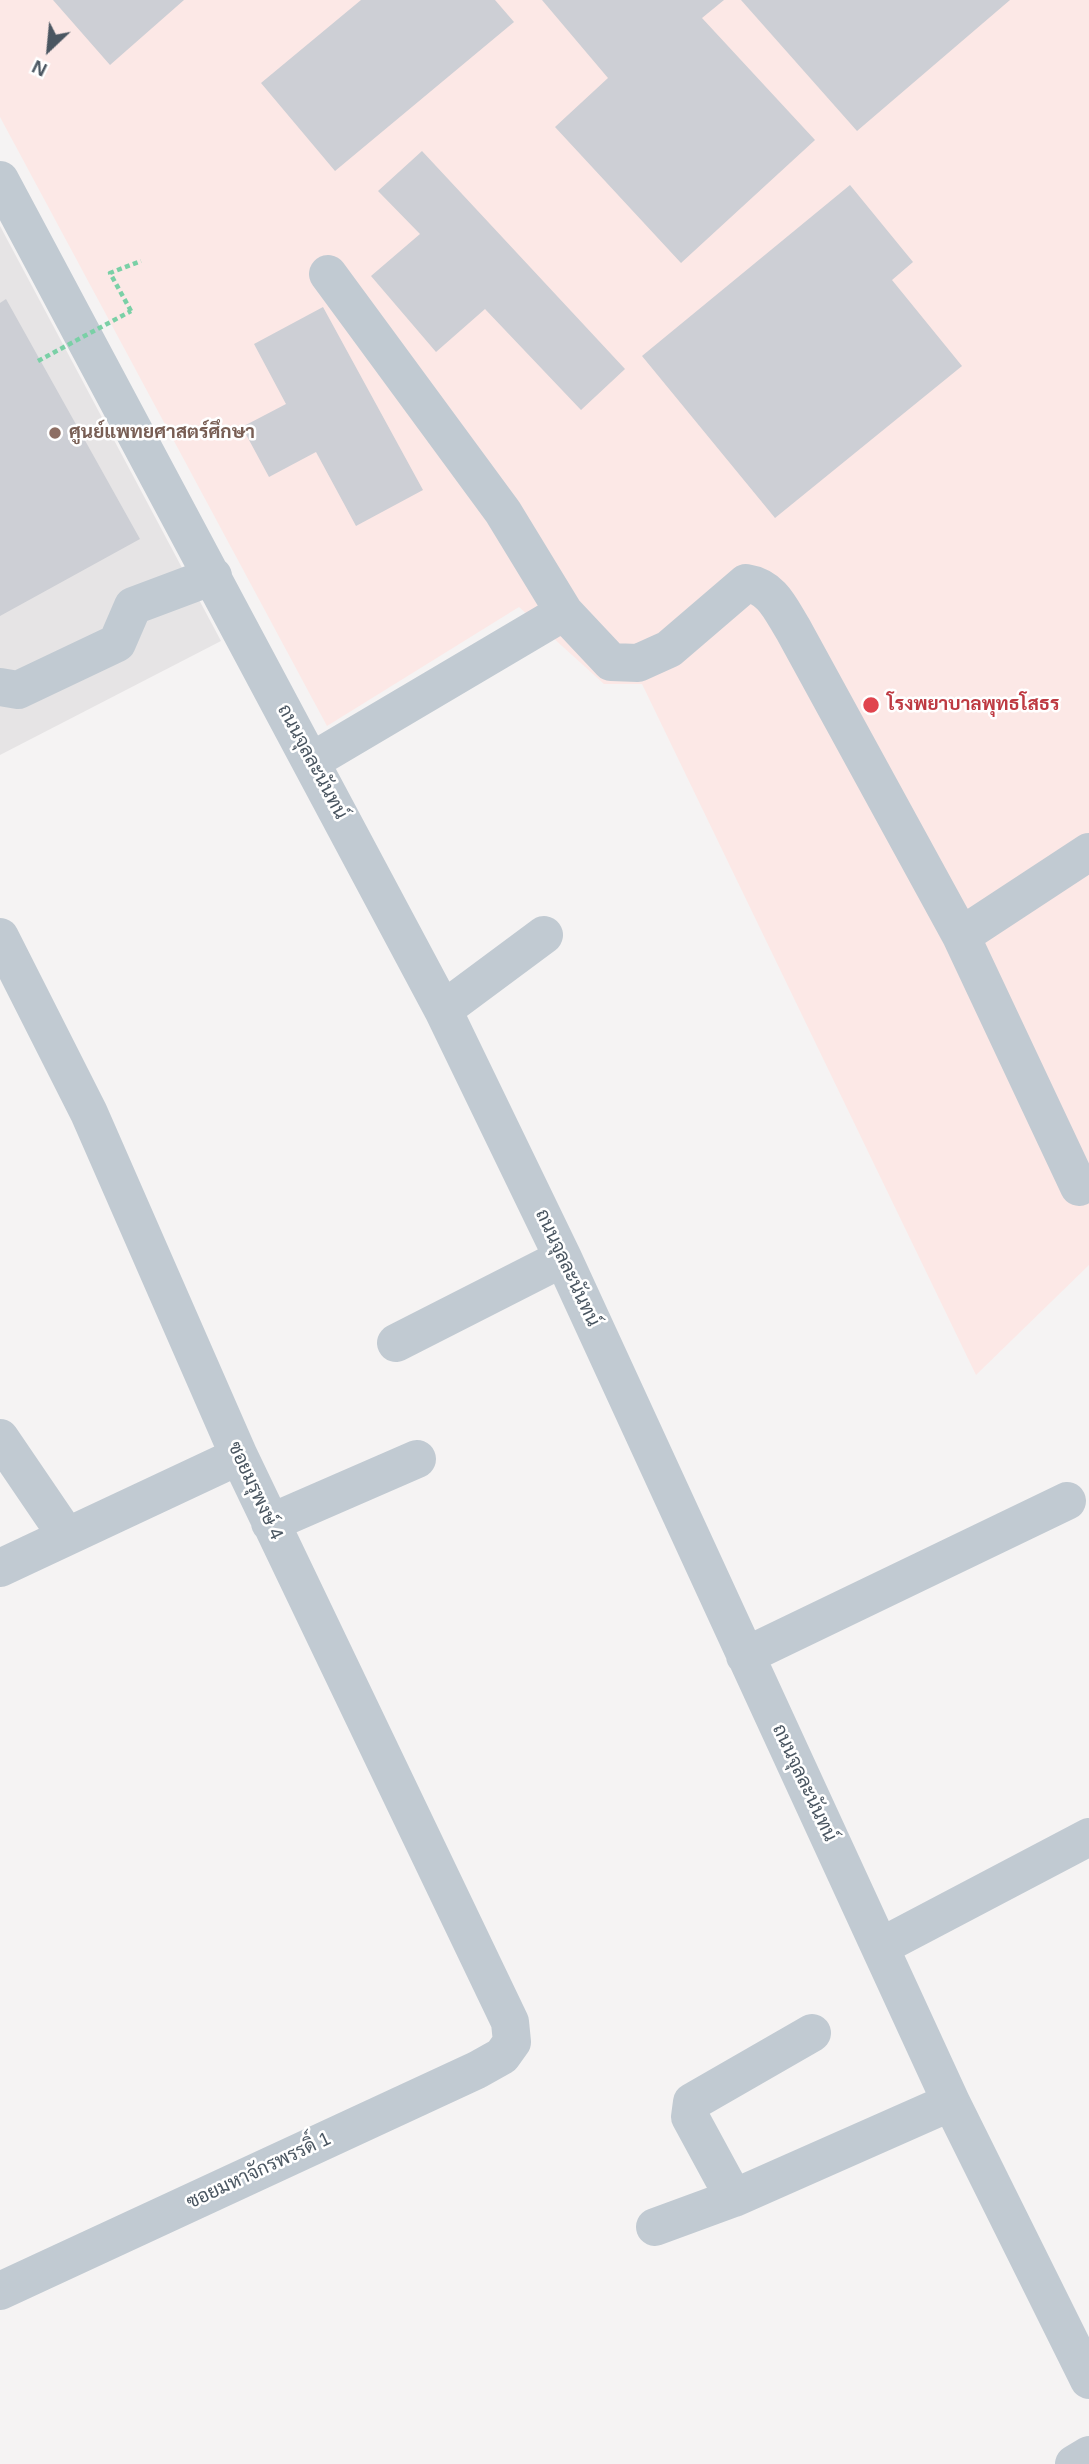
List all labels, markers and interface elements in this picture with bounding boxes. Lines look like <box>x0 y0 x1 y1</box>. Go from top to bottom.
north arrow <box>14 14 84 84</box>
text: N <box>29 56 50 81</box>
place label: ศูนย์แพทยศาสตร์ศึกษา <box>69 422 255 444</box>
marker: ศูนย์แพทยศาสตร์ศึกษา <box>47 425 63 441</box>
place label: โรงพยาบาลพุทธโสธร <box>887 694 1059 716</box>
marker: โรงพยาบาลพุทธโสธร <box>861 695 881 715</box>
street label: ถนนจุลละนันทน์ <box>272 701 352 823</box>
street label: ถนนจุลละนันทน์ <box>530 1206 604 1330</box>
street label: ซอยมรุพงษ์ 4 <box>222 1438 288 1544</box>
street label: ถนนจุลละนันทน์ <box>767 1721 841 1845</box>
street label: ซอยมหาจักรพรรดิ์ 1 <box>183 2128 335 2214</box>

